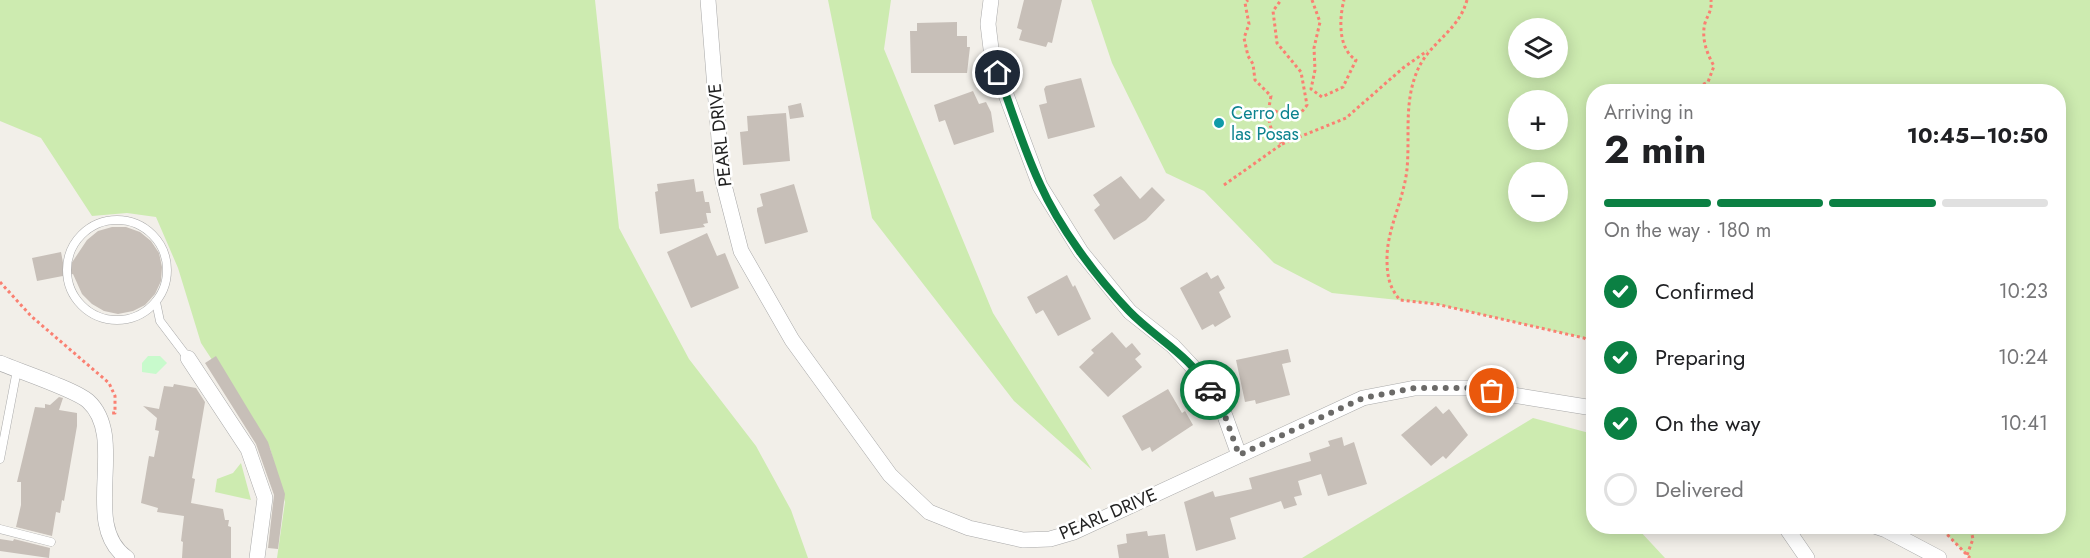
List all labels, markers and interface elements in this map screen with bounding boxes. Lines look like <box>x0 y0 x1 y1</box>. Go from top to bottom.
map controls <box>1508 18 1568 222</box>
button: layers <box>1508 18 1568 78</box>
pin <box>972 47 1023 98</box>
icon: home <box>981 56 1014 89</box>
street label: PEARL DRIVE <box>702 82 738 188</box>
button: + <box>1508 90 1568 150</box>
text: Arriving in <box>1604 98 1694 127</box>
place label: Cerro de las Posas <box>1231 100 1299 147</box>
marker: Cerro de las Posas <box>1212 116 1226 130</box>
text: 10:45–10:50 <box>1907 119 2048 151</box>
text: 2 min <box>1604 121 1706 178</box>
button: − <box>1508 162 1568 222</box>
text: On the way · 180 m <box>1604 216 1771 245</box>
icon: check <box>1604 275 1637 308</box>
text: Confirmed <box>1655 275 1754 307</box>
text: 10:23 <box>1999 277 2048 306</box>
icon: check <box>1604 341 1637 374</box>
text: Preparing <box>1655 341 1746 373</box>
text: 10:24 <box>1998 343 2048 372</box>
courier <box>1180 360 1240 420</box>
pin <box>1466 365 1517 416</box>
icon: car <box>1194 374 1227 407</box>
icon: bag <box>1475 374 1508 407</box>
icon: check <box>1604 407 1637 440</box>
text: On the way <box>1655 407 1760 439</box>
text: 10:41 <box>2000 409 2048 438</box>
text: Delivered <box>1655 473 1744 505</box>
street label: PEARL DRIVE <box>1055 482 1161 546</box>

